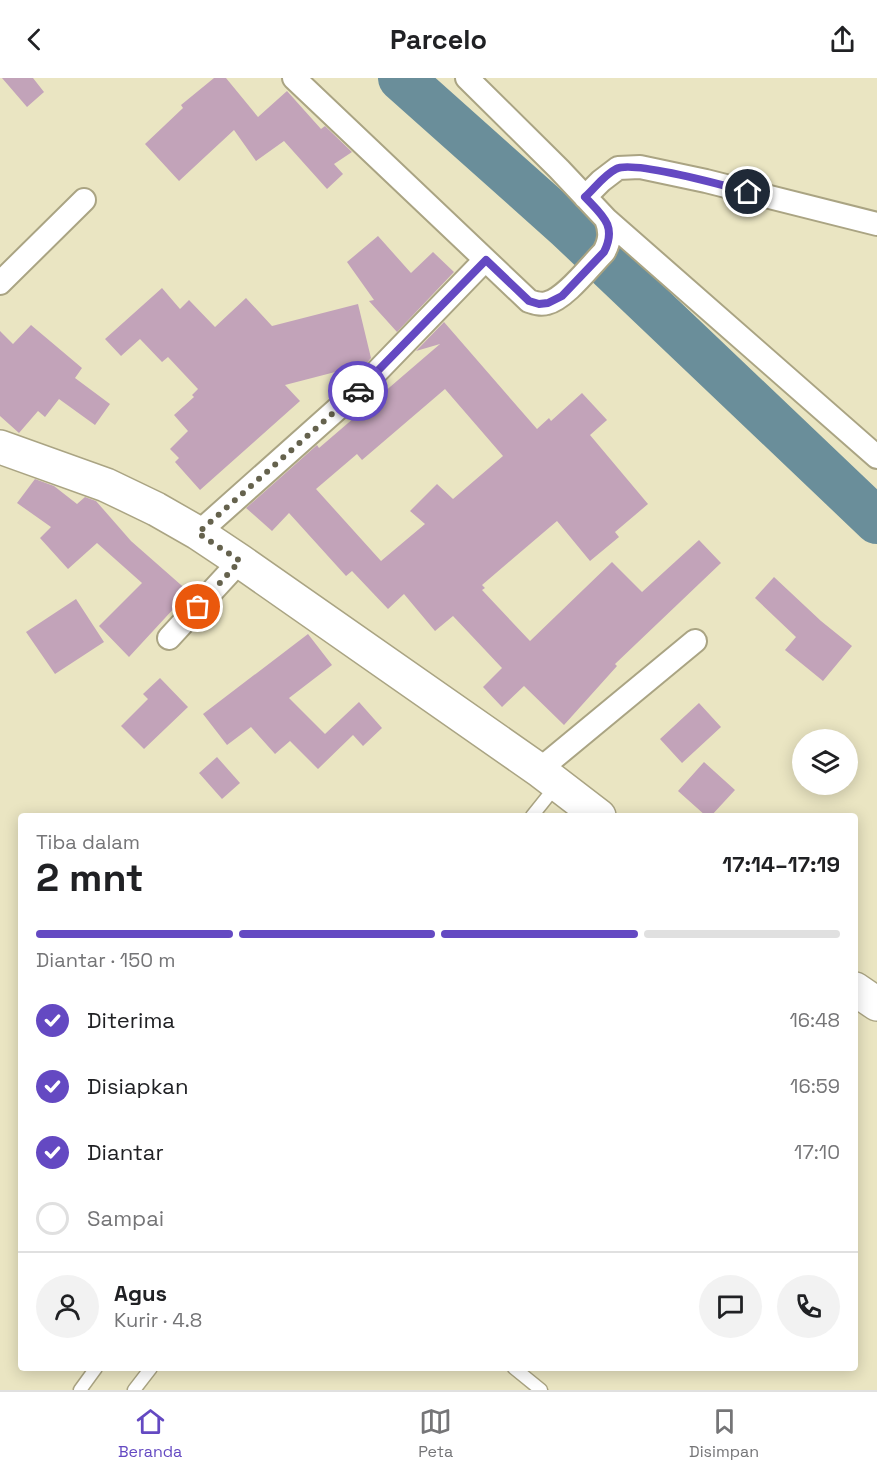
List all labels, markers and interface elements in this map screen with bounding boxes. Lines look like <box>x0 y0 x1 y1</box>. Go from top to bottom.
text: Parcelo <box>390 22 487 57</box>
icon: back <box>18 23 51 56</box>
icon: share <box>826 23 859 56</box>
pin <box>722 166 773 217</box>
icon: home <box>731 175 764 208</box>
courier <box>328 361 388 421</box>
icon: car <box>342 375 375 408</box>
pin <box>172 581 223 632</box>
icon: bag <box>181 590 214 623</box>
map controls <box>792 729 858 795</box>
button: layers <box>792 729 858 795</box>
text: Tiba dalam <box>36 829 140 855</box>
text: 17:14–17:19 <box>722 850 840 878</box>
text: 2 mnt <box>36 853 144 902</box>
text: Diantar · 150 m <box>36 947 175 973</box>
icon: check <box>36 1004 69 1037</box>
text: Diterima <box>87 1006 175 1034</box>
text: 16:48 <box>789 1007 840 1033</box>
icon: check <box>36 1070 69 1103</box>
text: Disiapkan <box>87 1072 189 1100</box>
text: 16:59 <box>790 1073 840 1099</box>
icon: check <box>36 1136 69 1169</box>
text: Diantar <box>87 1138 164 1166</box>
text: 17:10 <box>794 1139 840 1165</box>
text: Sampai <box>87 1204 164 1232</box>
button: person <box>36 1275 99 1338</box>
button: chat <box>699 1275 762 1338</box>
button: phone <box>777 1275 840 1338</box>
text: Agus <box>114 1279 167 1307</box>
text: Kurir · 4.8 <box>114 1307 202 1333</box>
tab: Beranda <box>118 1405 182 1462</box>
tab: Peta <box>418 1405 453 1462</box>
tab: Disimpan <box>689 1405 759 1462</box>

